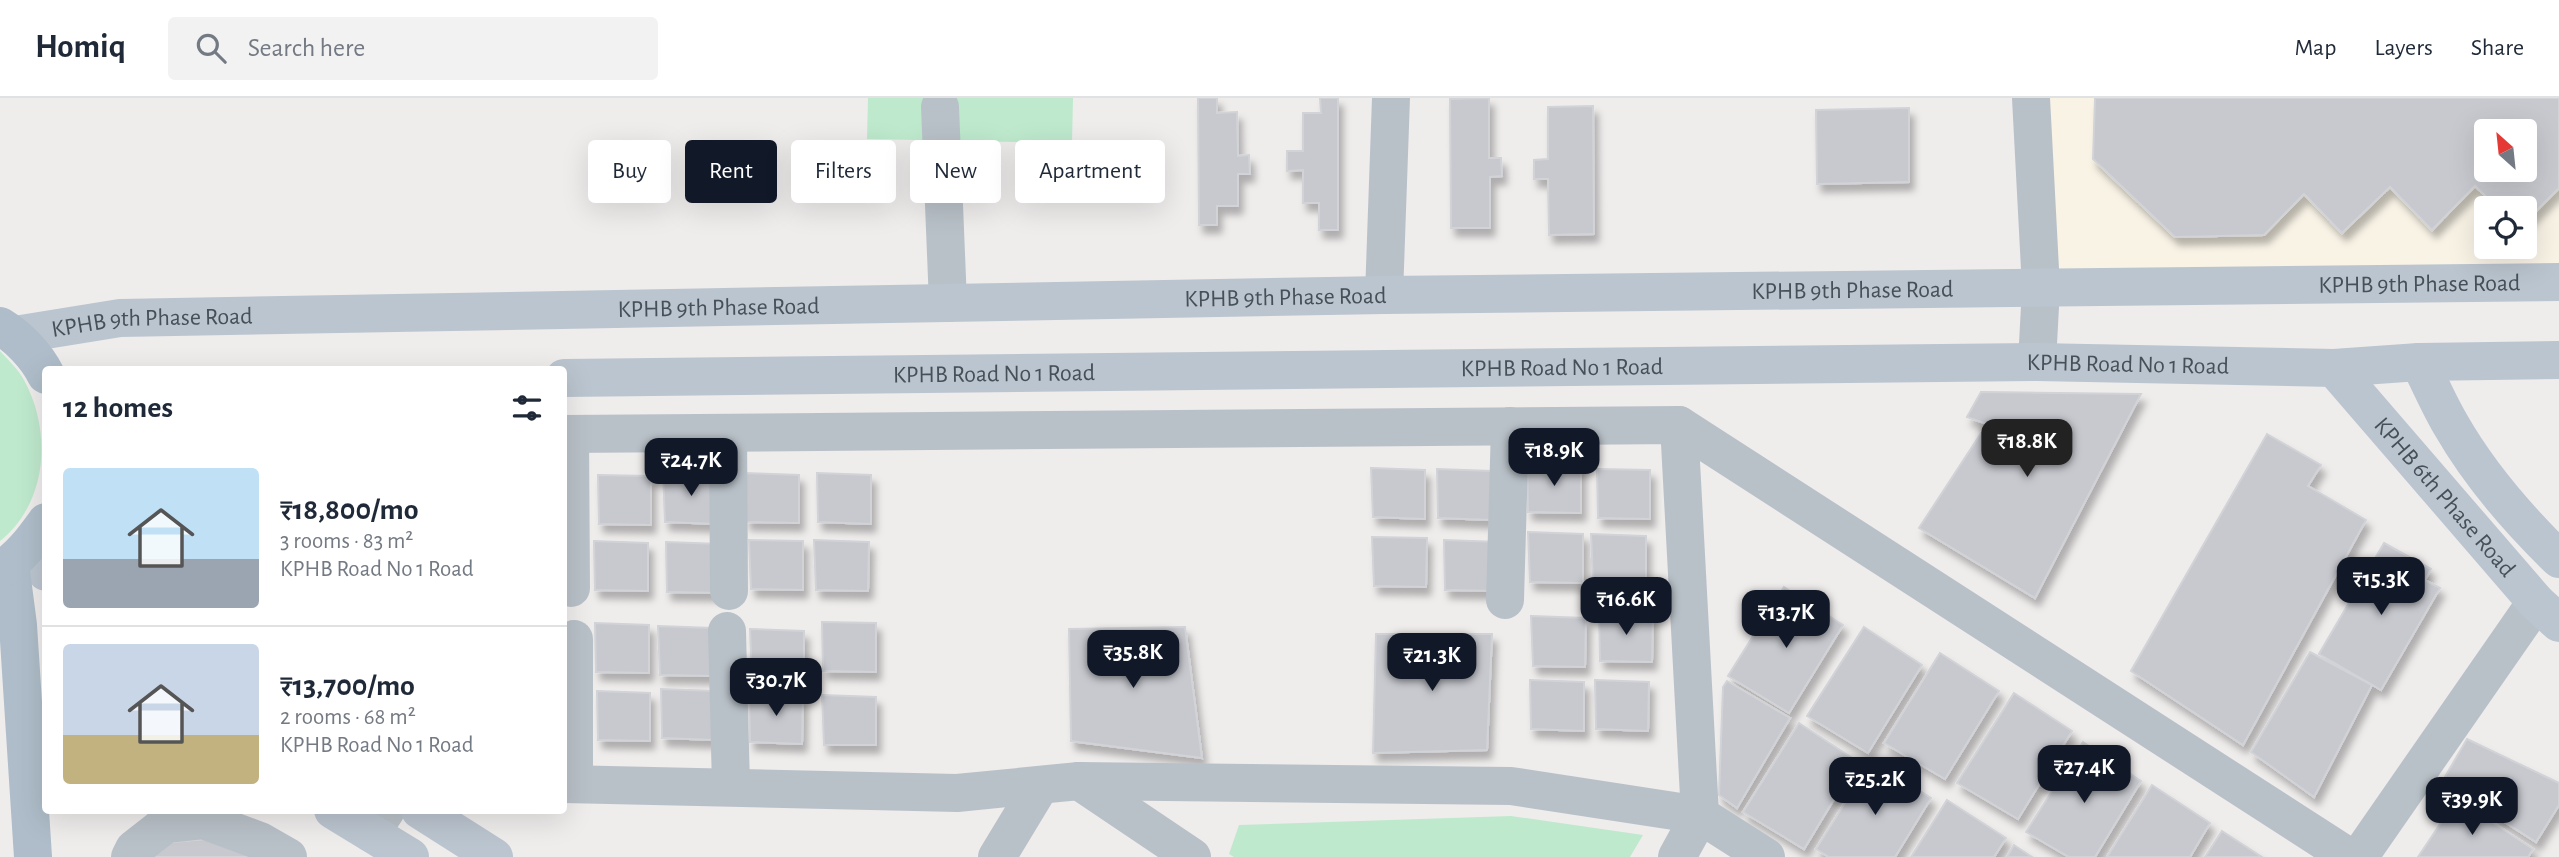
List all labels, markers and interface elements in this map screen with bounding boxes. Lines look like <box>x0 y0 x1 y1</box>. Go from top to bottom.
search box <box>168 17 658 80</box>
icon: search <box>192 29 230 67</box>
text: Homiq <box>35 31 126 64</box>
text: Search here <box>248 35 365 61</box>
text: Map <box>2294 36 2336 60</box>
text: Layers <box>2374 36 2433 60</box>
text: Share <box>2471 36 2524 60</box>
north arrow <box>2474 119 2538 182</box>
map controls <box>2474 119 2537 259</box>
chip: Buy <box>588 140 671 203</box>
chip: Rent <box>685 140 777 203</box>
chip: Filters <box>791 140 896 203</box>
chip: New <box>910 140 1001 203</box>
chip: Apartment <box>1015 140 1165 203</box>
button: locate <box>2474 196 2537 259</box>
street label: KPHB 9th Phase Road <box>2318 271 2521 298</box>
street label: KPHB 9th Phase Road <box>1751 278 1954 304</box>
street label: KPHB 9th Phase Road <box>1184 284 1387 312</box>
street label: KPHB 9th Phase Road <box>617 294 820 322</box>
street label: KPHB 9th Phase Road <box>50 305 253 342</box>
street label: KPHB Road No 1 Road <box>2027 351 2229 379</box>
street label: KPHB Road No 1 Road <box>1461 355 1663 381</box>
street label: KPHB Road No 1 Road <box>893 361 1095 387</box>
icon: filters <box>508 389 546 427</box>
text: 12 homes <box>63 393 173 423</box>
street label: KPHB 6th Phase Road <box>2369 413 2519 582</box>
pin: ₹18.8K <box>1970 420 2084 479</box>
pin: ₹18.9K <box>1497 428 1611 488</box>
text: ₹18.8K <box>1997 430 2057 453</box>
pin: ₹24.7K <box>634 438 748 498</box>
text: ₹18.9K <box>1524 439 1584 462</box>
text: ₹24.7K <box>661 449 721 472</box>
text: ₹18,800/mo <box>280 495 419 525</box>
icon: home <box>119 496 203 580</box>
text: 3 rooms · 83 m² <box>280 530 413 553</box>
text: KPHB Road No 1 Road <box>280 558 474 581</box>
pin: ₹15.3K <box>2324 558 2438 617</box>
text: ₹15.3K <box>2353 568 2409 591</box>
pin: ₹16.6K <box>1569 578 1683 637</box>
text: ₹16.6K <box>1597 588 1655 611</box>
pin: ₹13.7K <box>1729 590 1843 650</box>
text: ₹13.7K <box>1758 601 1814 624</box>
pin: ₹35.8K <box>1076 630 1190 690</box>
pin: ₹21.3K <box>1375 634 1489 693</box>
text: ₹35.8K <box>1103 641 1163 664</box>
text: ₹21.3K <box>1403 644 1461 667</box>
pin: ₹30.7K <box>719 658 833 718</box>
text: ₹30.7K <box>746 669 806 692</box>
text: ₹13,700/mo <box>280 671 415 701</box>
icon: home <box>119 672 203 756</box>
text: 2 rooms · 68 m² <box>280 706 416 729</box>
text: KPHB Road No 1 Road <box>280 734 474 757</box>
pin: ₹27.4K <box>2027 746 2141 805</box>
text: ₹27.4K <box>2054 756 2114 779</box>
pin: ₹25.2K <box>1818 758 1932 817</box>
text: ₹25.2K <box>1845 768 1905 791</box>
pin: ₹39.9K <box>2415 778 2529 837</box>
text: ₹39.9K <box>2442 788 2502 811</box>

